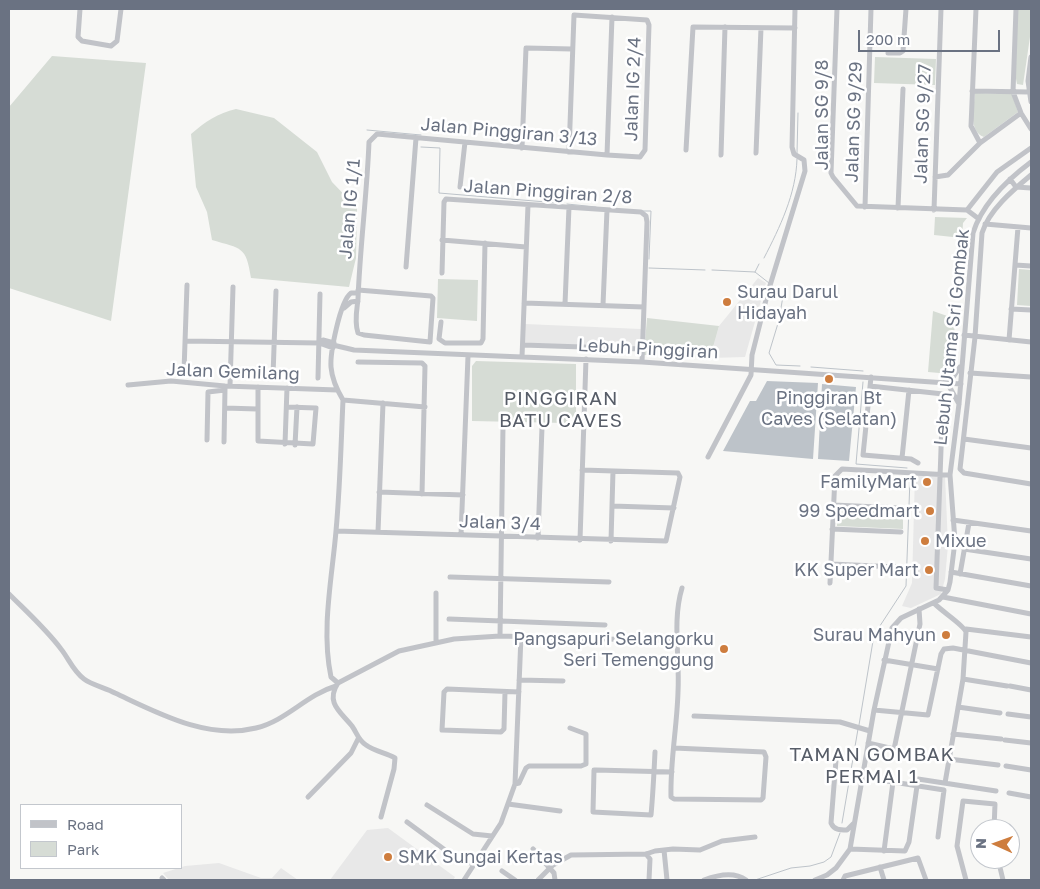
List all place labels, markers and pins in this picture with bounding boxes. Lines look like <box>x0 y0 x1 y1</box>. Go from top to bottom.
place label: Surau Darul Hidayah <box>737 281 838 324</box>
marker: Surau Darul Hidayah <box>721 296 733 308</box>
marker: Pinggiran Bt Caves (Selatan) <box>823 373 835 385</box>
place label: Pinggiran Bt Caves (Selatan) <box>761 387 897 429</box>
place label: FamilyMart <box>820 471 917 493</box>
marker: FamilyMart <box>921 476 933 488</box>
place label: 99 Speedmart <box>799 500 920 522</box>
marker: 99 Speedmart <box>924 505 936 517</box>
place label: Mixue <box>935 530 987 552</box>
marker: Mixue <box>919 535 931 547</box>
place label: KK Super Mart <box>794 559 919 581</box>
marker: KK Super Mart <box>923 564 935 576</box>
place label: Surau Mahyun <box>813 624 936 646</box>
place label: Pangsapuri Selangorku Seri Temenggung <box>513 628 714 670</box>
marker: Surau Mahyun <box>940 629 952 641</box>
marker: Pangsapuri Selangorku Seri Temenggung <box>718 643 730 655</box>
place label: SMK Sungai Kertas <box>398 846 563 868</box>
marker: SMK Sungai Kertas <box>382 851 394 863</box>

